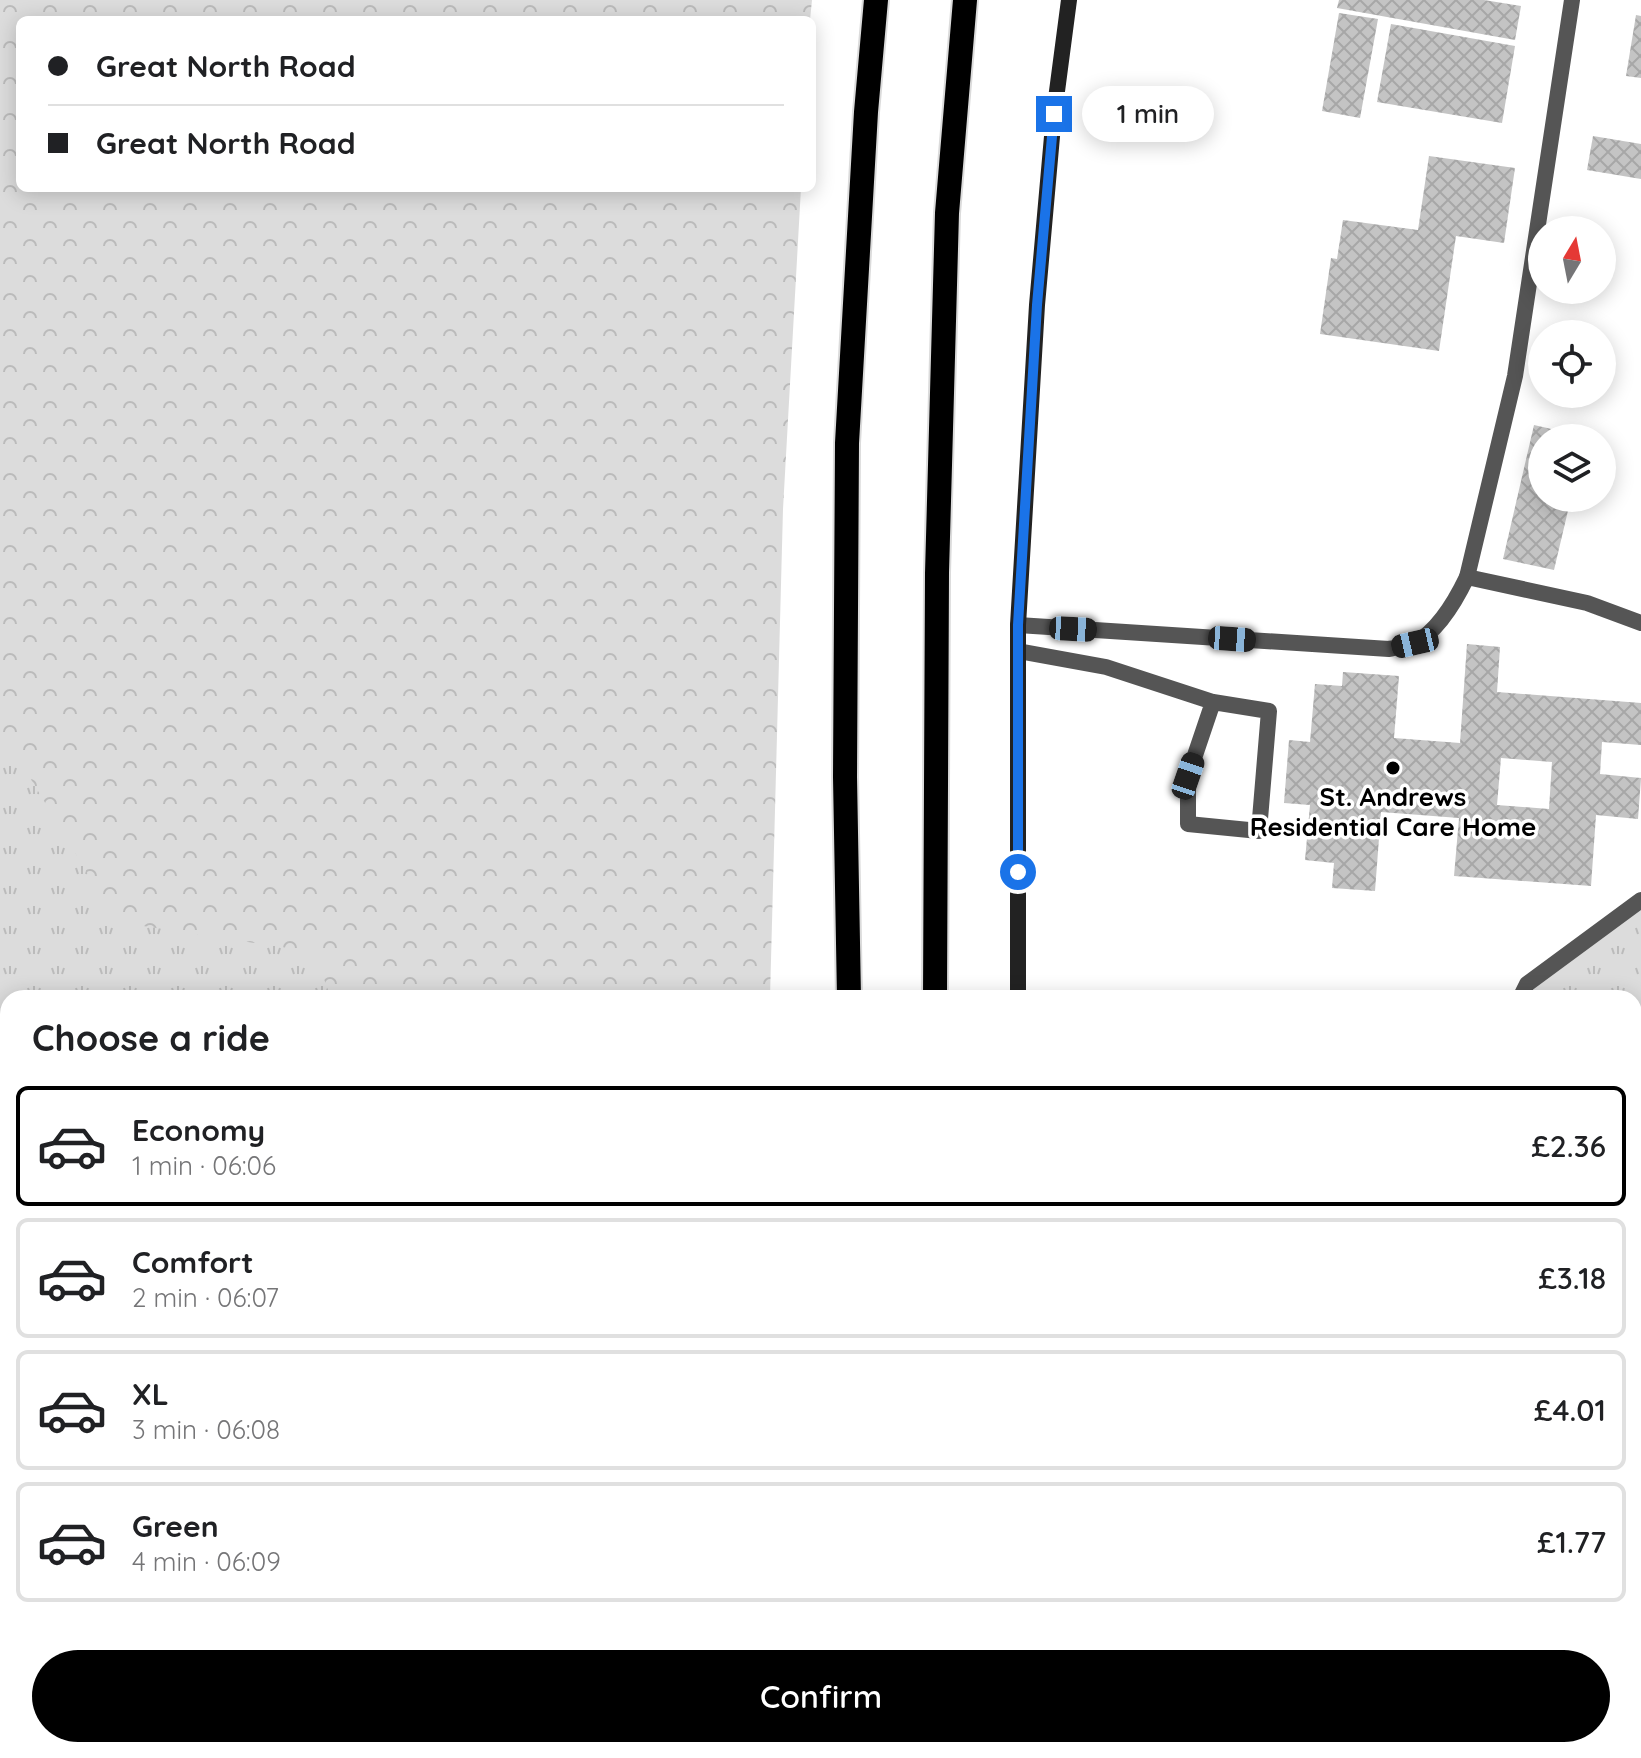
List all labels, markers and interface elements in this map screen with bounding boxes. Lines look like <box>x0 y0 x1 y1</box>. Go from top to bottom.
text: Great North Road <box>96 47 355 85</box>
callout: 1 min <box>1082 86 1214 142</box>
route end <box>1036 96 1072 132</box>
text: 1 min <box>1117 97 1179 130</box>
text: Great North Road <box>96 124 355 162</box>
north arrow <box>1528 216 1616 304</box>
map controls <box>1528 216 1616 512</box>
button: locate <box>1528 320 1616 408</box>
button: layers <box>1528 424 1616 512</box>
car <box>1048 616 1098 642</box>
car <box>1207 625 1257 653</box>
car <box>1389 626 1441 660</box>
car <box>1169 749 1207 803</box>
marker: St. Andrews Residential Care Home <box>1384 759 1402 777</box>
place label: St. Andrews Residential Care Home <box>1250 780 1536 843</box>
route start <box>1000 854 1036 890</box>
text: Choose a ride <box>32 1015 270 1060</box>
icon: car <box>36 1110 108 1182</box>
text: Economy <box>132 1111 265 1149</box>
text: £2.36 <box>1531 1127 1606 1165</box>
text: 1 min · 06:06 <box>132 1149 276 1182</box>
icon: car <box>36 1242 108 1314</box>
text: Comfort <box>132 1243 253 1281</box>
text: £3.18 <box>1538 1259 1606 1297</box>
text: 2 min · 06:07 <box>132 1281 279 1314</box>
icon: car <box>36 1374 108 1446</box>
text: XL <box>132 1375 169 1413</box>
text: £4.01 <box>1534 1391 1606 1429</box>
text: 3 min · 06:08 <box>132 1413 280 1446</box>
icon: car <box>36 1506 108 1578</box>
text: Green <box>132 1507 219 1545</box>
text: £1.77 <box>1537 1523 1606 1561</box>
text: 4 min · 06:09 <box>132 1545 281 1578</box>
button: Confirm <box>32 1650 1610 1742</box>

